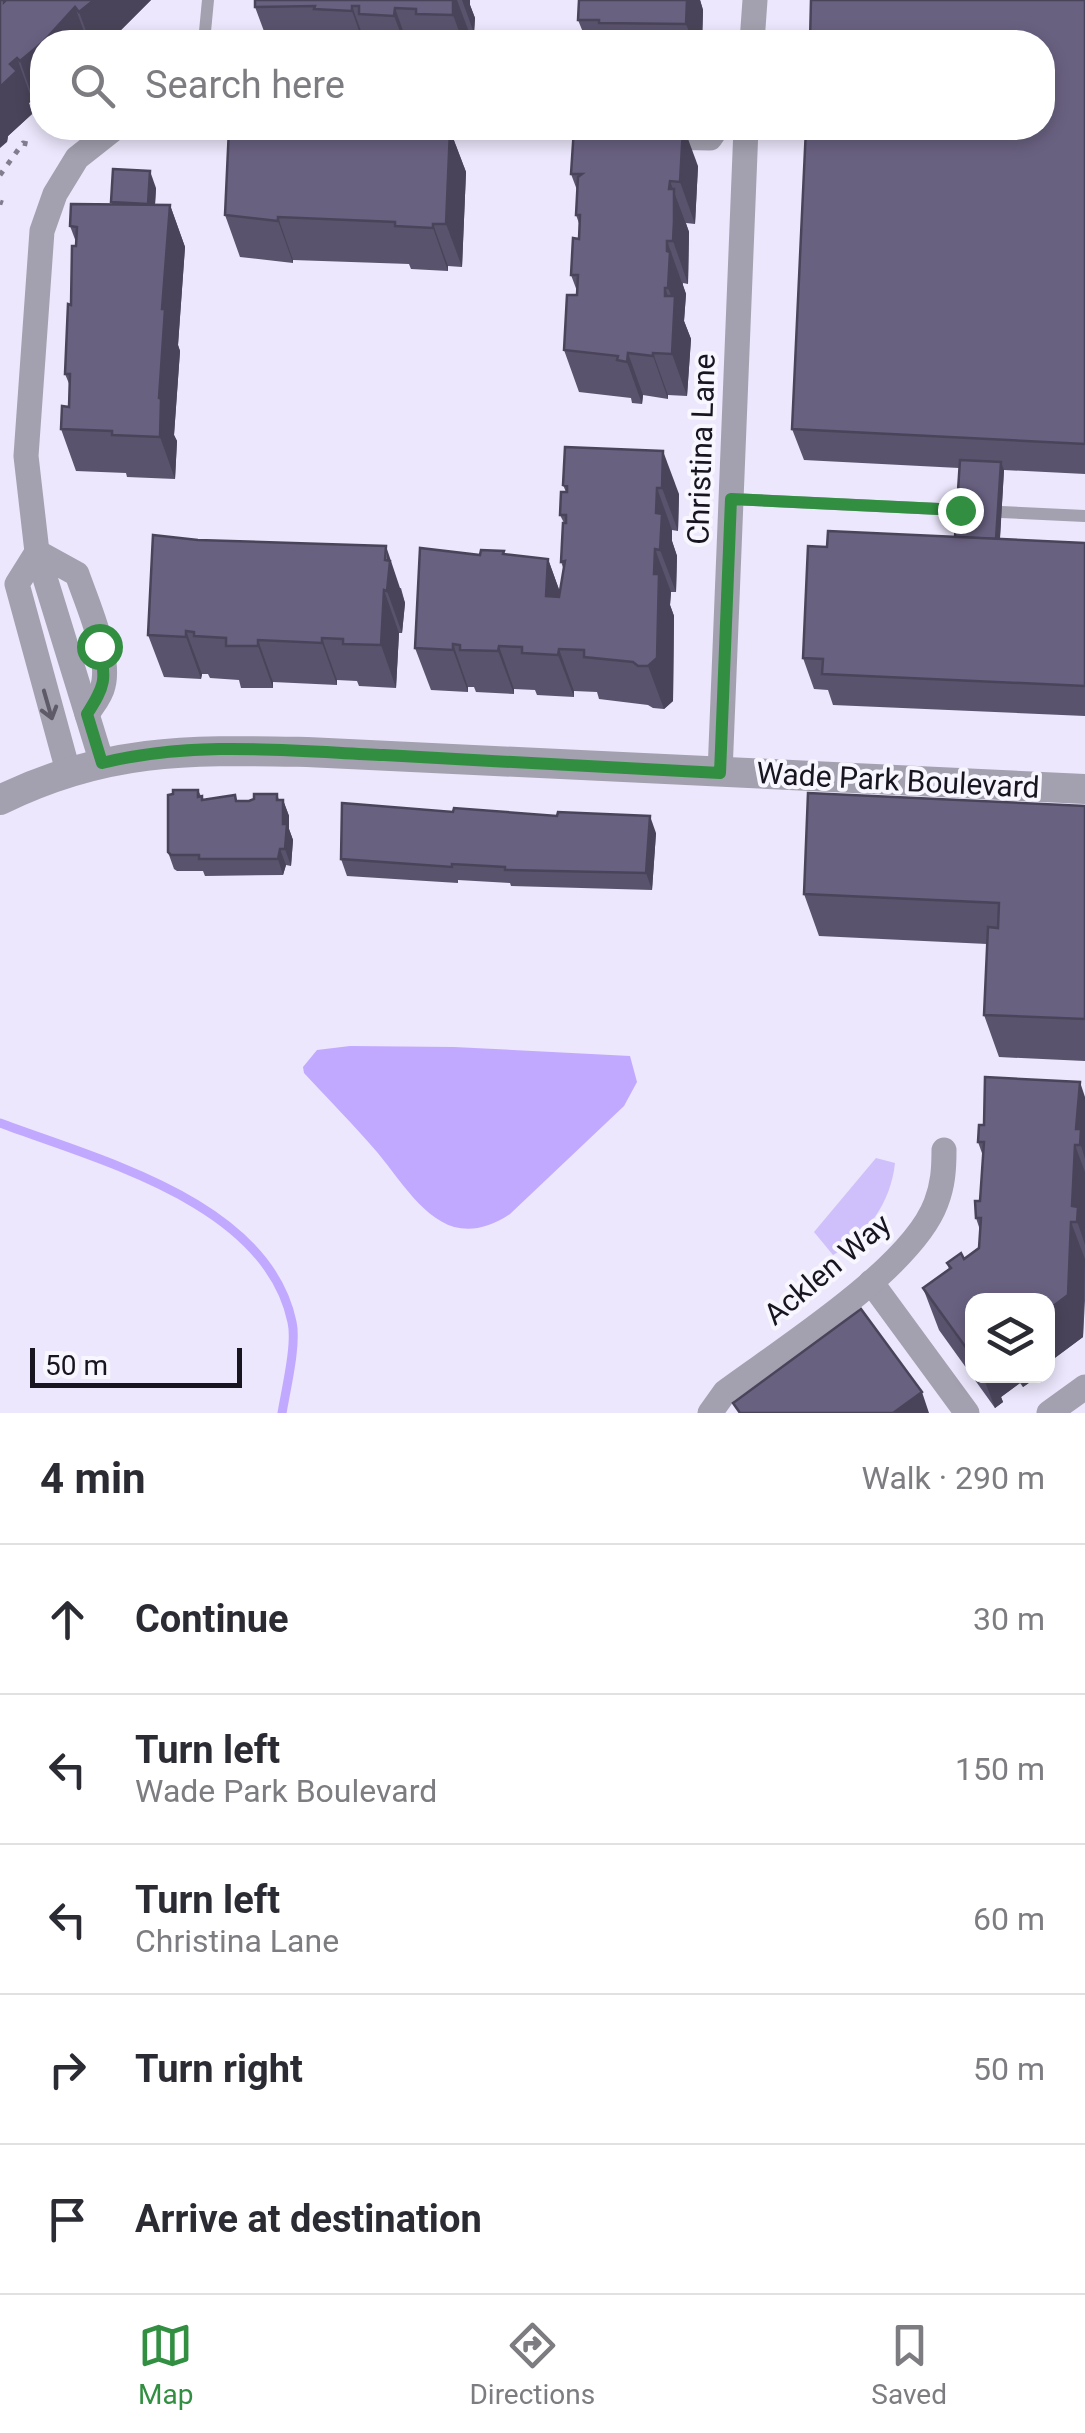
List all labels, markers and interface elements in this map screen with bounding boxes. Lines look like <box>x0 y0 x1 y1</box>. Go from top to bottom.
search box <box>30 30 1055 140</box>
icon: search <box>65 58 120 113</box>
text: Search here <box>145 63 345 107</box>
street label: Christina Lane <box>680 353 722 545</box>
route end <box>938 488 984 534</box>
route start <box>77 624 123 670</box>
one-way arrow <box>40 689 59 720</box>
street label: Wade Park Boulevard <box>756 755 1040 805</box>
street label: Acklen Way <box>757 1206 897 1332</box>
map controls <box>965 1293 1055 1383</box>
button: layers <box>965 1293 1055 1383</box>
scale bar <box>30 1343 242 1388</box>
text: 50 m <box>45 1349 108 1382</box>
text: 4 min <box>40 1454 146 1503</box>
text: Walk · 290 m <box>862 1459 1045 1497</box>
icon: ahead <box>40 1592 95 1647</box>
text: Continue <box>135 1597 289 1641</box>
text: 30 m <box>973 1600 1045 1638</box>
text: Turn left <box>135 1728 280 1772</box>
icon: left <box>40 1742 95 1797</box>
text: 150 m <box>955 1750 1045 1788</box>
text: Wade Park Boulevard <box>135 1772 437 1810</box>
text: Turn left <box>135 1878 280 1922</box>
icon: left <box>40 1892 95 1947</box>
text: 60 m <box>973 1900 1045 1938</box>
text: Christina Lane <box>135 1922 339 1960</box>
icon: right <box>40 2042 95 2097</box>
text: Turn right <box>135 2047 303 2091</box>
text: 50 m <box>973 2050 1045 2088</box>
icon: arrive <box>40 2192 95 2247</box>
text: Arrive at destination <box>135 2197 482 2241</box>
tab: Map <box>138 2318 193 2411</box>
tab: Directions <box>469 2318 595 2411</box>
tab: Saved <box>871 2318 947 2411</box>

